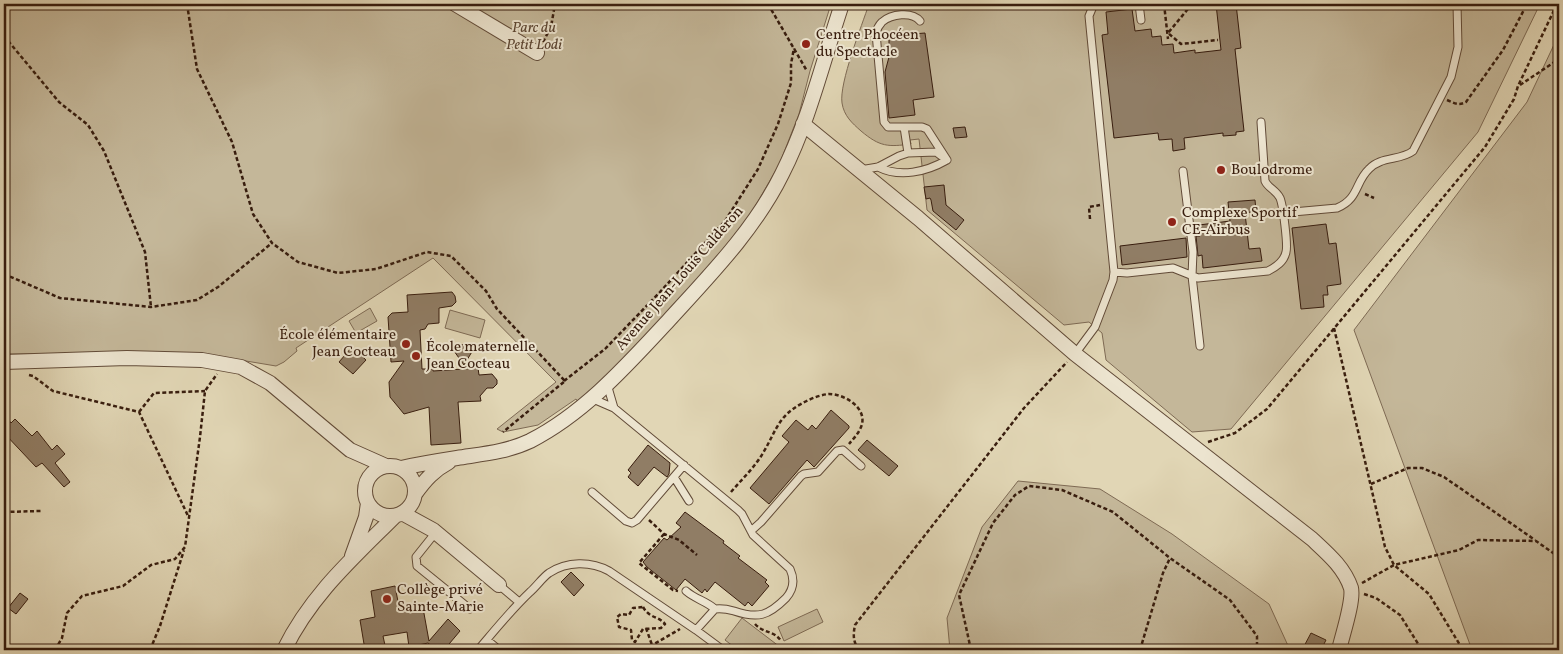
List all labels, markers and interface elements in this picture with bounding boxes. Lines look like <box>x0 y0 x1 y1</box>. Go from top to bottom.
park label: Parc du Petit Lodi <box>506 18 562 56</box>
place label: Centre Phocéen du Spectacle <box>816 25 919 63</box>
marker: Centre Phocéen du Spectacle <box>800 38 812 50</box>
place label: Boulodrome <box>1231 160 1312 181</box>
marker: Boulodrome <box>1215 164 1227 176</box>
street label: Avenue Jean-Louis Calderon <box>611 202 749 356</box>
place label: Complexe Sportif CE-Airbus <box>1182 203 1299 241</box>
marker: Complexe Sportif CE-Airbus <box>1166 216 1178 228</box>
place label: École élémentaire Jean Cocteau <box>279 325 396 363</box>
place label: École maternelle Jean Cocteau <box>426 337 535 375</box>
marker: École élémentaire Jean Cocteau <box>400 338 412 350</box>
marker: École maternelle Jean Cocteau <box>410 350 422 362</box>
place label: Collège privé Sainte-Marie <box>397 580 484 618</box>
marker: Collège privé Sainte-Marie <box>381 593 393 605</box>

